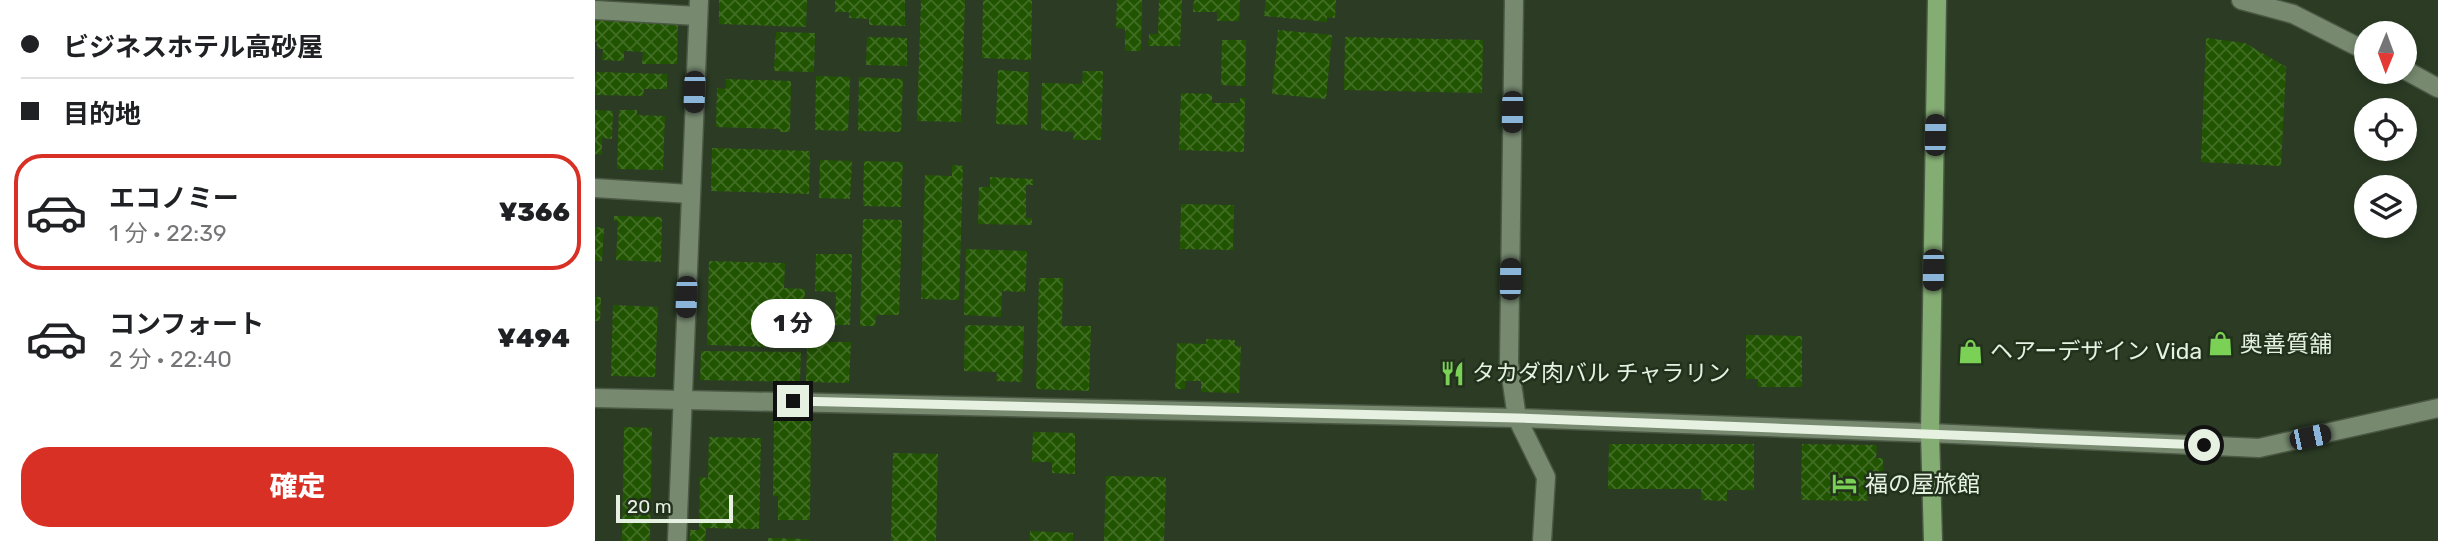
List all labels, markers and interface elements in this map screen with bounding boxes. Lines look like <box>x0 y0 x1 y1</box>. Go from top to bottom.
north arrow <box>2354 21 2417 84</box>
map controls <box>2354 21 2417 238</box>
text: ビジネスホテル高砂屋 <box>63 32 323 63</box>
car <box>683 71 706 113</box>
car <box>1502 91 1523 133</box>
button: locate <box>2354 98 2417 161</box>
text: 目的地 <box>63 99 141 130</box>
car <box>1925 114 1946 156</box>
button: layers <box>2354 175 2417 238</box>
icon: car <box>25 181 88 244</box>
text: エコノミー <box>109 183 239 214</box>
text: ¥366 <box>499 197 570 228</box>
text: 1 分 · 22:39 <box>109 219 227 247</box>
car <box>1923 249 1944 291</box>
car <box>1500 258 1521 300</box>
car <box>675 276 698 318</box>
callout: 1 分 <box>751 300 835 348</box>
icon: car <box>25 307 88 370</box>
text: コンフォート <box>109 309 264 340</box>
text: 1 分 <box>773 309 813 337</box>
text: ¥494 <box>497 323 570 354</box>
shop icon: 奥善質舗 <box>2206 330 2234 358</box>
place label: 奥善質舗 <box>2240 330 2332 358</box>
shop icon: ヘアーデザイン Vida <box>1956 337 1984 365</box>
place label: ヘアーデザイン Vida <box>1990 337 2202 365</box>
text: 2 分 · 22:40 <box>109 345 232 373</box>
restaurant icon: タカダ肉バル チャラリン <box>1438 359 1466 387</box>
place label: タカダ肉バル チャラリン <box>1472 359 1730 387</box>
route end <box>777 385 809 417</box>
car <box>2288 422 2333 452</box>
route start <box>2188 429 2220 461</box>
button: 確定 <box>21 447 574 527</box>
hotel icon: 福の屋旅館 <box>1831 470 1859 498</box>
place label: 福の屋旅館 <box>1865 470 1980 498</box>
scale bar <box>616 492 733 524</box>
text: 20 m <box>627 495 672 518</box>

